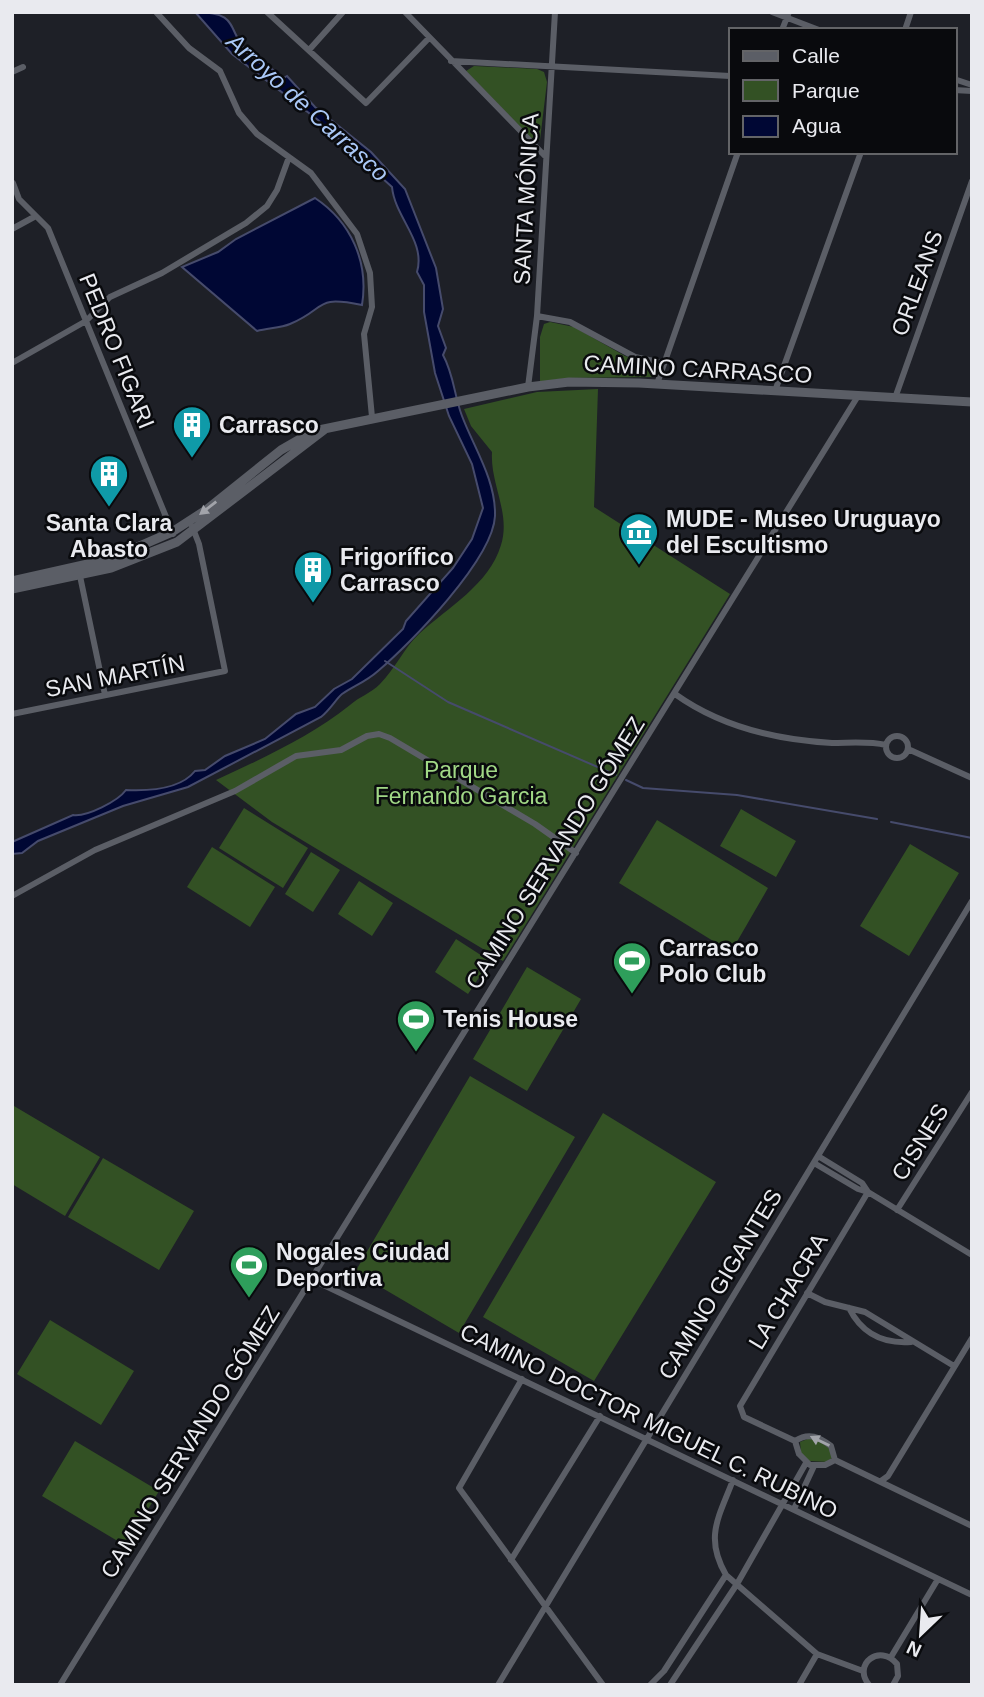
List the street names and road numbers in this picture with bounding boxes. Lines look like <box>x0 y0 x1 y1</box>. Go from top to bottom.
street label: SANTA MÓNICA <box>509 112 544 286</box>
street label: ORLEANS <box>886 227 948 339</box>
street label: PEDRO FIGARI <box>74 270 160 432</box>
street label: CAMINO CARRASCO <box>583 350 813 388</box>
street label: SAN MARTÍN <box>43 650 187 702</box>
street label: CAMINO SERVANDO GÓMEZ <box>460 712 650 994</box>
street label: CISNES <box>886 1099 954 1185</box>
street label: CAMINO GIGANTES <box>653 1184 787 1384</box>
street label: LA CHACRA <box>743 1228 833 1354</box>
street label: CAMINO SERVANDO GÓMEZ <box>95 1301 285 1583</box>
street label: CAMINO DOCTOR MIGUEL C. RUBINO <box>456 1318 842 1524</box>

